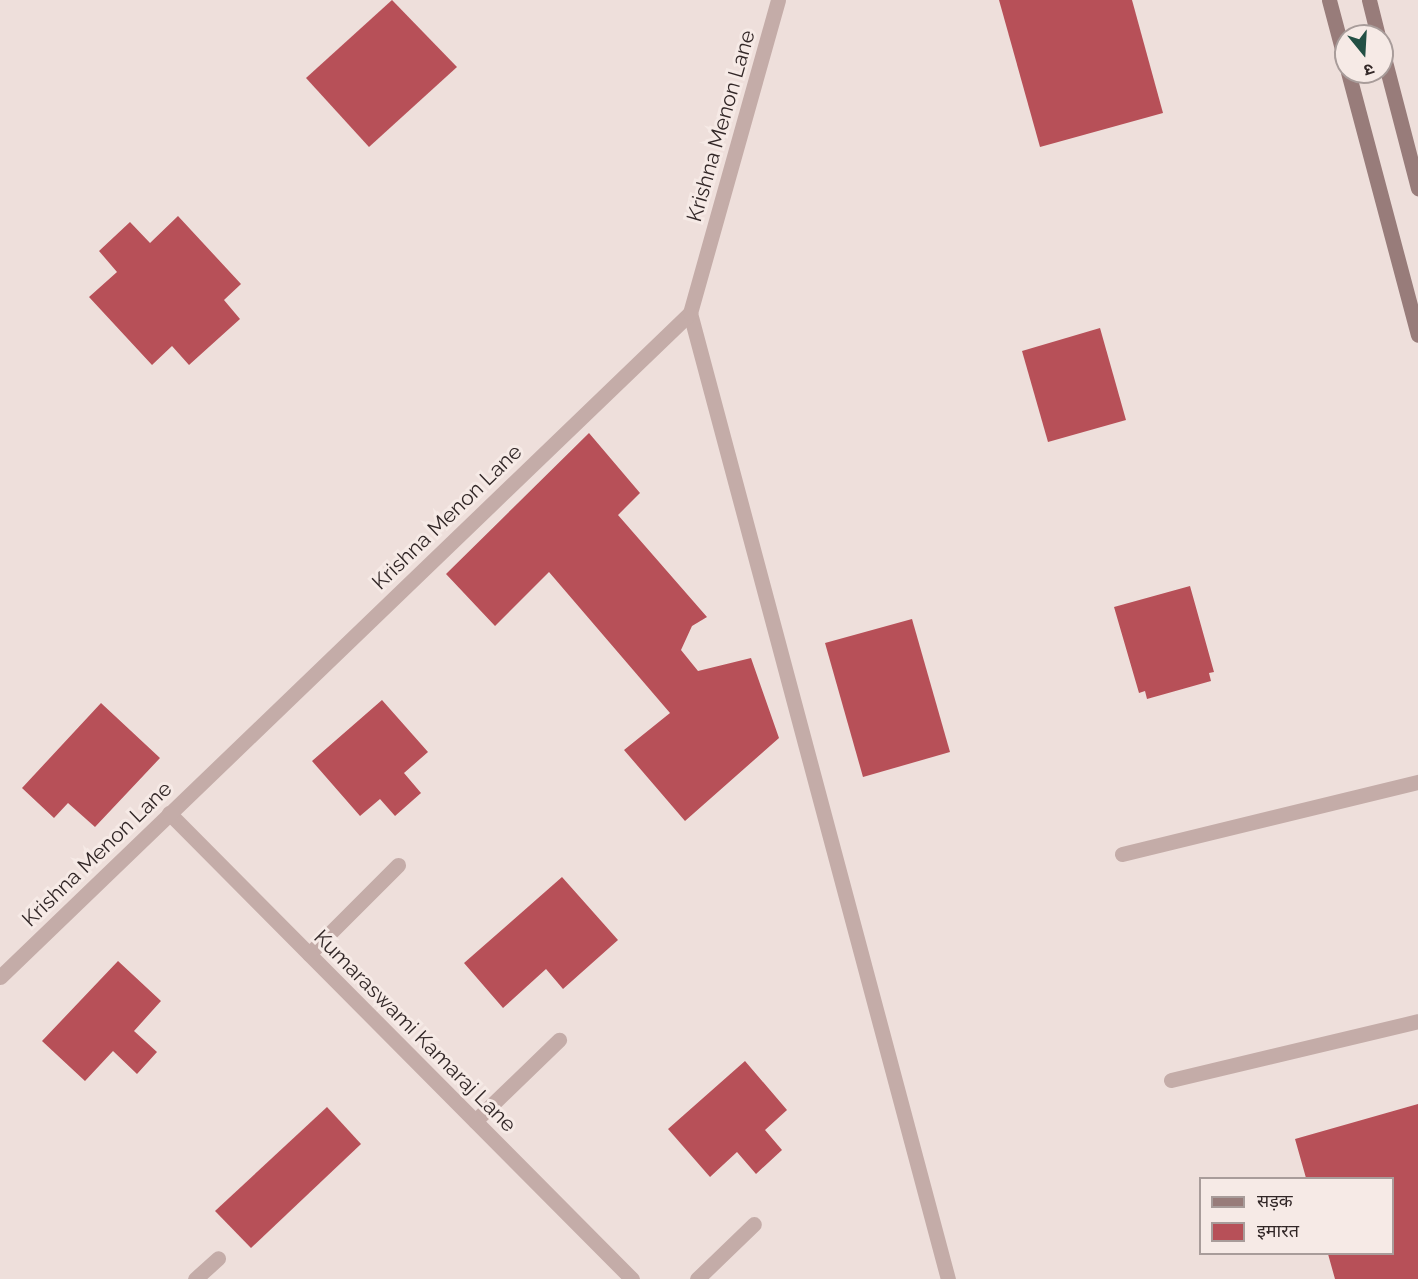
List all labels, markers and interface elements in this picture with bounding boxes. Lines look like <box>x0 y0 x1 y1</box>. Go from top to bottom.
north arrow <box>1334 24 1394 84</box>
street label: Krishna Menon Lane <box>682 27 760 225</box>
text: उ <box>1362 59 1376 80</box>
street label: Krishna Menon Lane <box>367 439 527 595</box>
street label: Krishna Menon Lane <box>17 776 177 932</box>
street label: Kumaraswami Kamaraj Lane <box>309 925 521 1137</box>
legend <box>1199 1177 1394 1255</box>
text: सड़क <box>1257 1190 1293 1211</box>
text: इमारत <box>1257 1220 1299 1241</box>

